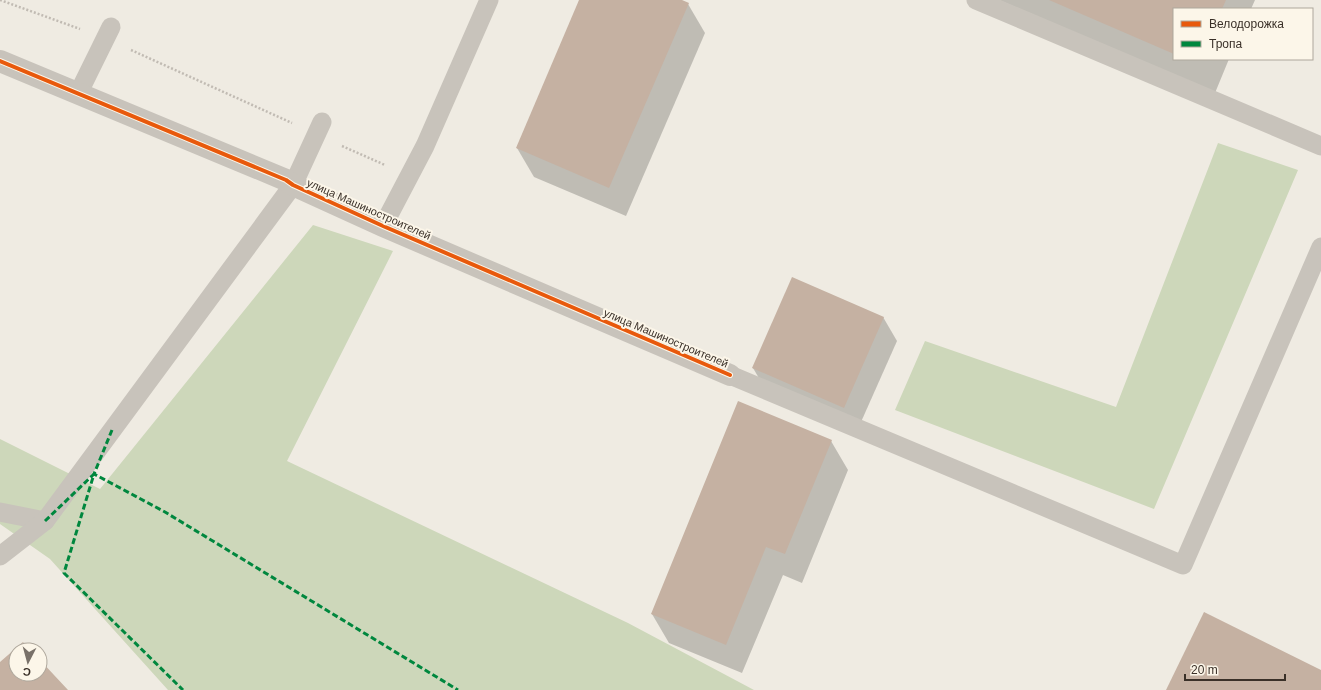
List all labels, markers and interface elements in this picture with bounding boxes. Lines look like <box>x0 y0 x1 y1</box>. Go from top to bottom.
legend <box>1173 8 1313 60</box>
text: Велодорожка <box>1209 17 1284 31</box>
text: Тропа <box>1209 37 1243 51</box>
street label: улица Машиностроителей <box>305 176 433 242</box>
street label: улица Машиностроителей <box>602 306 730 370</box>
north arrow <box>8 642 48 682</box>
scale bar <box>1185 656 1285 682</box>
text: 20 m <box>1191 663 1218 677</box>
text: С <box>22 666 32 678</box>

